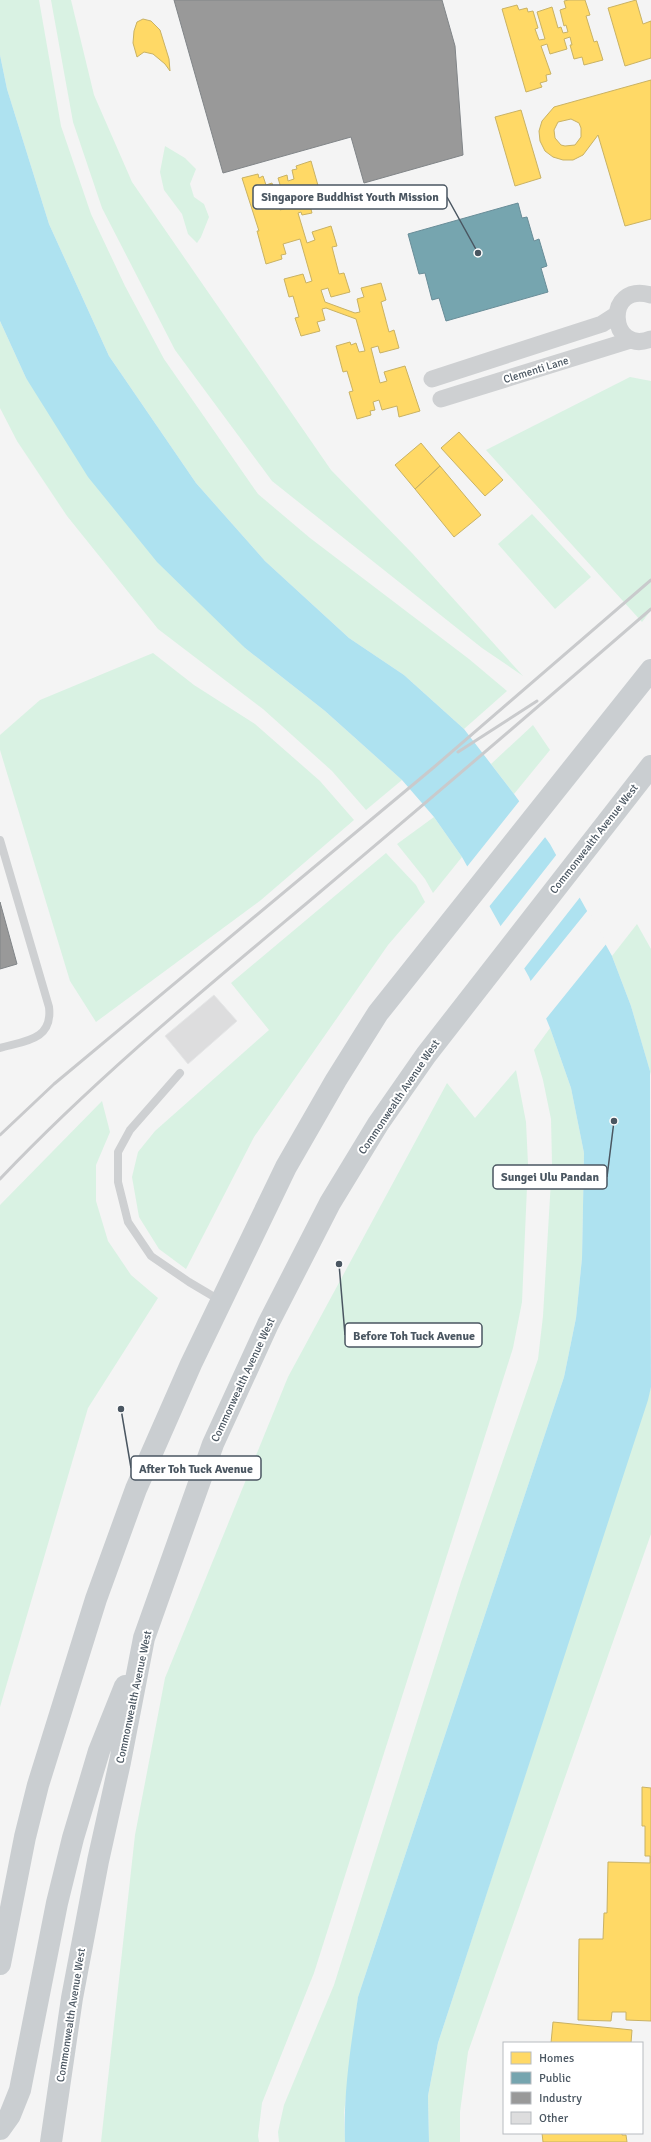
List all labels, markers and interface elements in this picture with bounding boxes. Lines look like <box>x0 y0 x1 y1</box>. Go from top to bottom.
callout: Singapore Buddhist Youth Mission <box>253 185 447 209</box>
text: Singapore Buddhist Youth Mission <box>261 190 439 205</box>
street label: Clementi Lane <box>502 354 570 386</box>
street label: Commonwealth Avenue West <box>547 782 641 896</box>
street label: Commonwealth Avenue West <box>356 1037 442 1157</box>
callout: Sungei Ulu Pandan <box>493 1165 607 1189</box>
text: Sungei Ulu Pandan <box>501 1170 599 1185</box>
street label: Commonwealth Avenue West <box>208 1316 278 1444</box>
callout: Before Toh Tuck Avenue <box>345 1323 482 1347</box>
text: Before Toh Tuck Avenue <box>353 1329 475 1344</box>
callout: After Toh Tuck Avenue <box>131 1456 261 1480</box>
text: After Toh Tuck Avenue <box>139 1462 253 1477</box>
street label: Commonwealth Avenue West <box>114 1629 154 1765</box>
street label: Commonwealth Avenue West <box>54 1947 88 2083</box>
legend <box>503 2042 643 2134</box>
text: Homes <box>539 2051 574 2066</box>
text: Public <box>539 2071 571 2086</box>
text: Industry <box>539 2091 582 2106</box>
text: Other <box>539 2111 569 2126</box>

